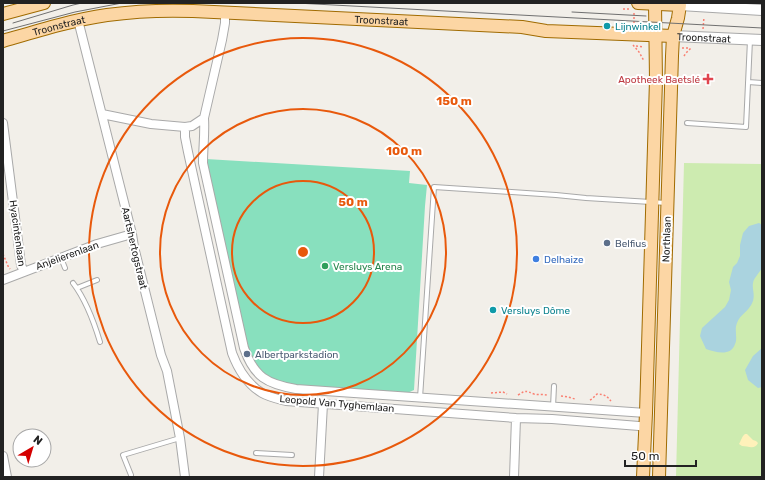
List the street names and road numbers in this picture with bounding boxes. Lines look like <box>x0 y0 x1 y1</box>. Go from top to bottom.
street label: Troonstraat <box>31 14 87 39</box>
street label: Troonstraat <box>354 14 409 28</box>
street label: Troonstraat <box>677 31 731 46</box>
street label: Hyacintenlaan <box>6 199 28 267</box>
street label: Aartshertogstraat <box>119 206 149 290</box>
street label: Northlaan <box>660 216 674 262</box>
street label: Anjelierenlaan <box>34 239 101 273</box>
street label: Leopold Van Tyghemlaan <box>279 393 395 415</box>

